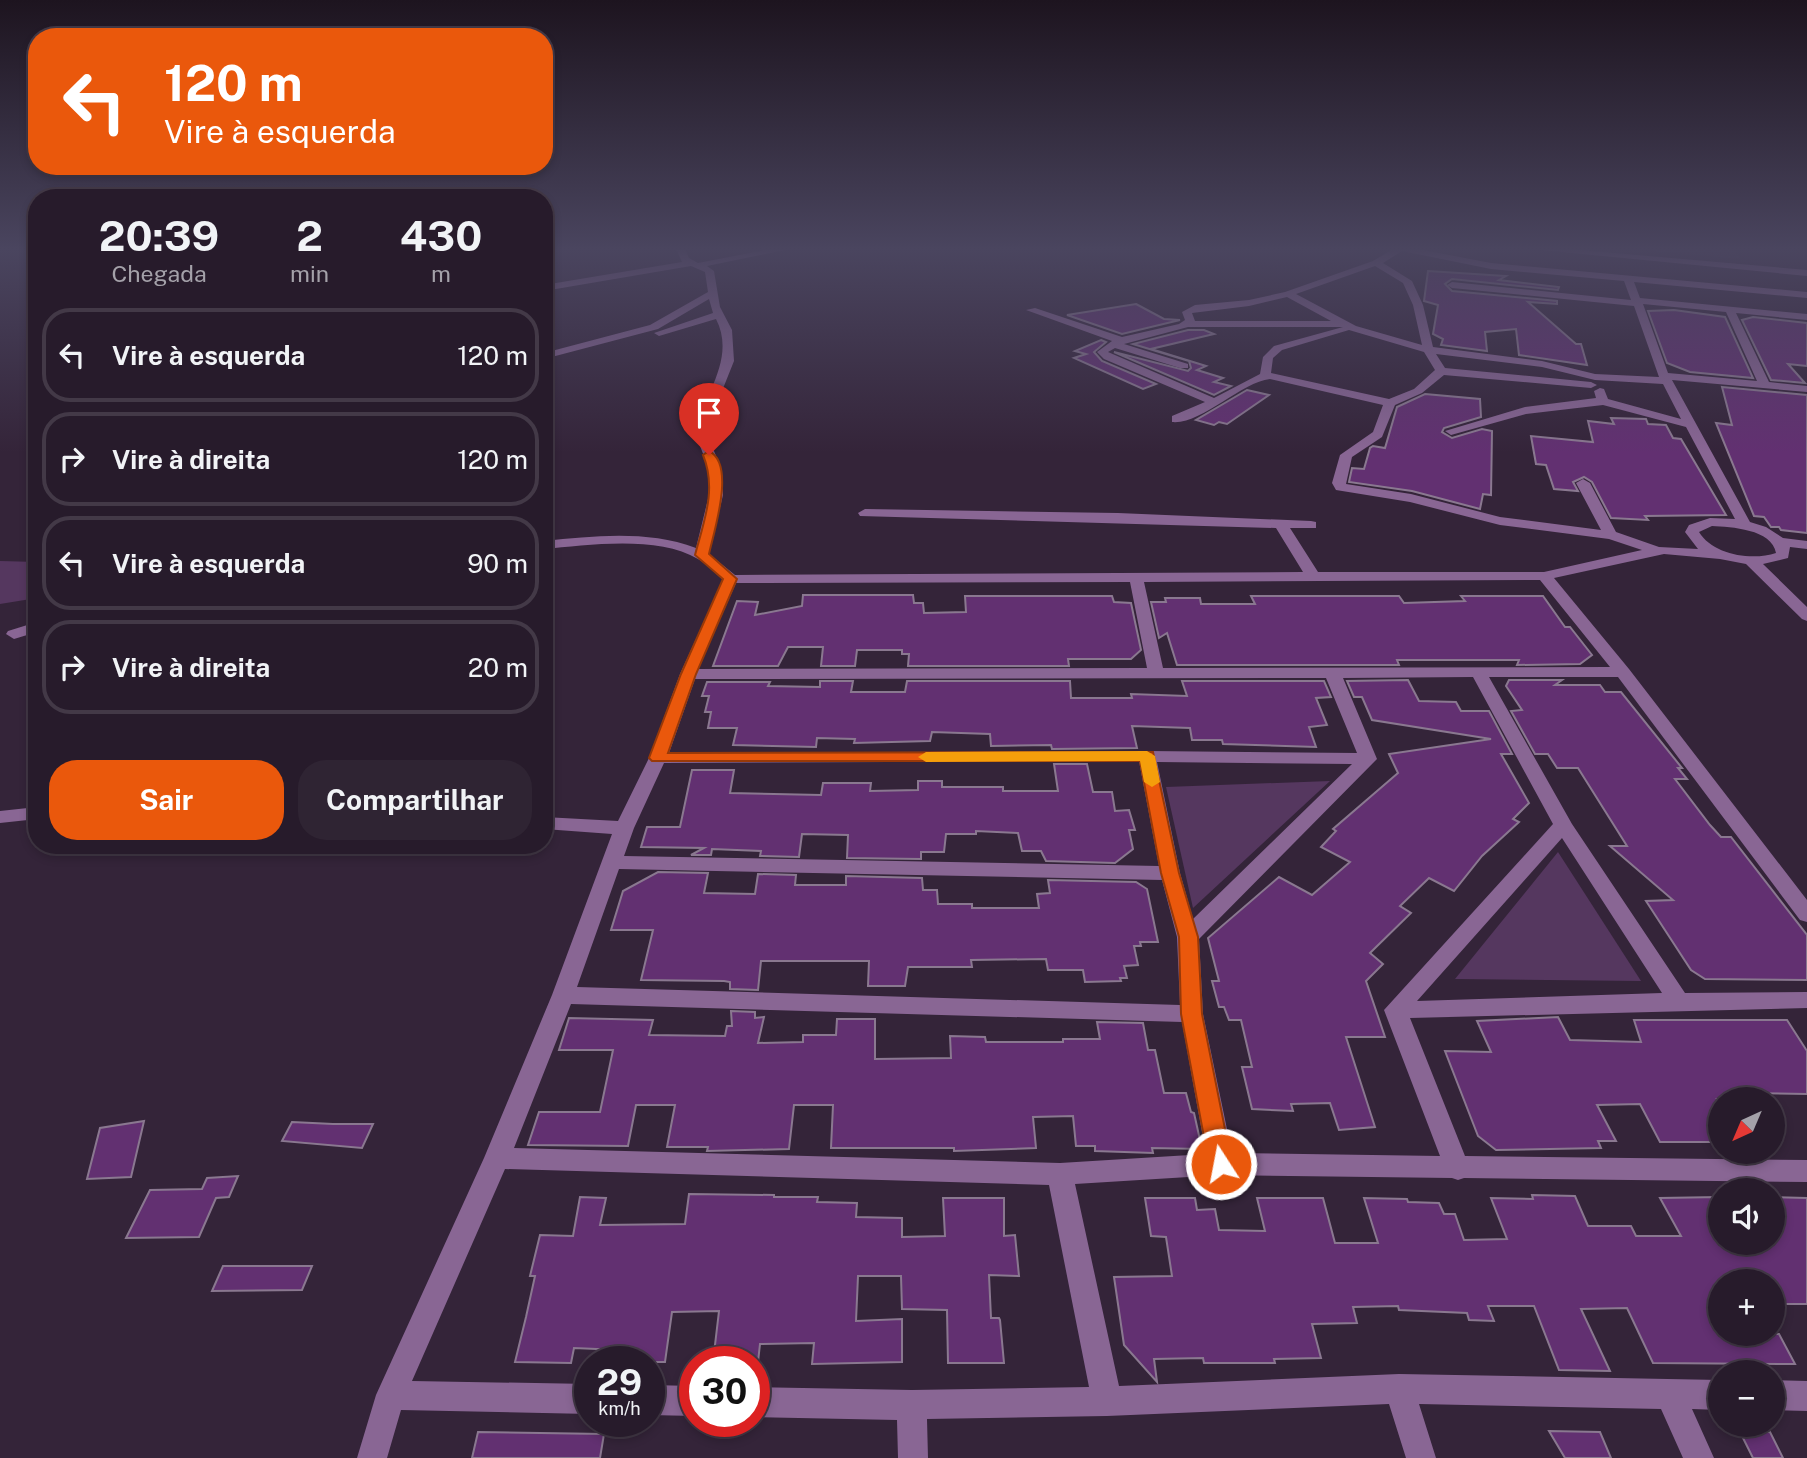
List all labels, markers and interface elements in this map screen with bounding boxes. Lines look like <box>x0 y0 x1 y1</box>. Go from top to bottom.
text: 120 m <box>164 54 303 112</box>
icon: left <box>49 56 140 147</box>
text: Vire à esquerda <box>164 113 396 150</box>
text: 20:39 <box>99 211 219 260</box>
text: 2 <box>296 211 323 260</box>
text: 430 <box>400 211 482 260</box>
text: Chegada <box>111 260 207 287</box>
text: min <box>290 260 329 287</box>
text: m <box>431 260 451 287</box>
icon: left <box>53 336 91 374</box>
text: Vire à esquerda <box>112 340 305 371</box>
text: 120 m <box>457 340 528 371</box>
pin <box>679 383 739 455</box>
icon: arrive <box>690 394 728 432</box>
icon: right <box>53 440 91 478</box>
text: Vire à direita <box>112 444 270 475</box>
text: 120 m <box>457 444 528 475</box>
icon: left <box>53 544 91 582</box>
text: Vire à esquerda <box>112 548 305 579</box>
text: 90 m <box>467 548 528 579</box>
icon: right <box>53 648 91 686</box>
text: Vire à direita <box>112 652 270 683</box>
text: 20 m <box>468 652 528 683</box>
button: Sair <box>49 760 284 840</box>
button: Compartilhar <box>298 760 532 840</box>
north arrow <box>1708 1087 1785 1164</box>
map controls <box>1708 1087 1785 1437</box>
position arrow <box>1184 1127 1258 1201</box>
button: sound <box>1708 1178 1785 1255</box>
button: + <box>1708 1269 1785 1346</box>
speed limit sign: 30 <box>679 1346 770 1437</box>
button: − <box>1708 1360 1785 1437</box>
text: 29 <box>597 1362 642 1403</box>
text: km/h <box>598 1398 641 1419</box>

